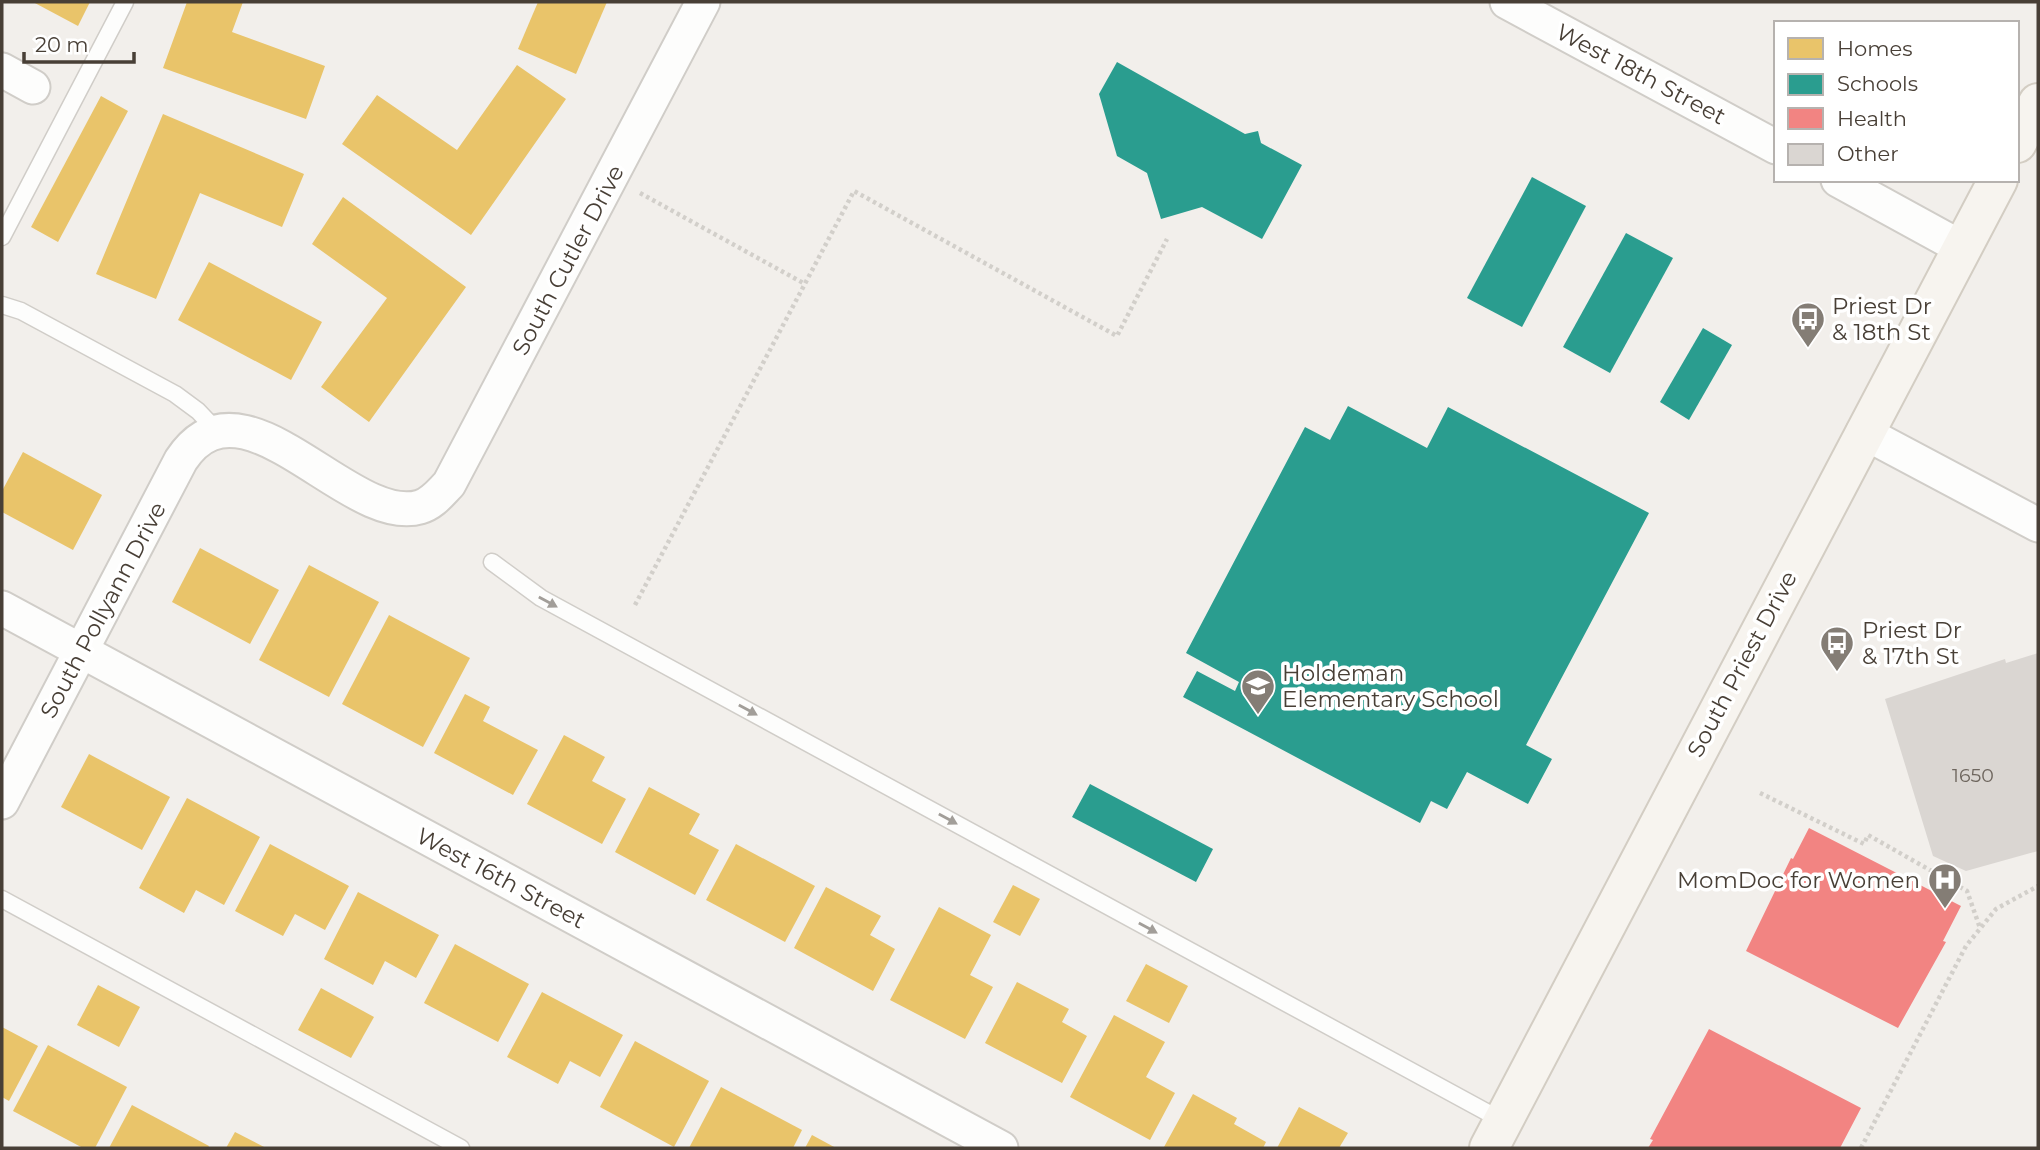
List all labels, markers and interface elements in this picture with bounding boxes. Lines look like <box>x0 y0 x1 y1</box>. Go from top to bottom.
street label: West 18th Street <box>1551 17 1731 131</box>
scale bar <box>24 21 135 65</box>
legend <box>1774 21 2019 182</box>
text: 20 m <box>35 32 89 57</box>
text: Homes <box>1837 36 1912 61</box>
text: Schools <box>1837 71 1918 96</box>
text: Health <box>1837 106 1907 131</box>
text: Other <box>1837 141 1899 166</box>
street label: South Cutler Drive <box>506 160 630 360</box>
place label: Priest Dr & 18th St <box>1832 292 1932 346</box>
bus stop icon: Priest Dr & 18th St <box>1789 300 1827 349</box>
street label: South Pollyann Drive <box>34 497 172 723</box>
street label: South Priest Drive <box>1681 566 1803 762</box>
one-way arrow <box>538 596 558 608</box>
place label: Priest Dr & 17th St <box>1862 616 1962 670</box>
bus stop icon: Priest Dr & 17th St <box>1818 624 1856 673</box>
place label: Holdeman Elementary School <box>1282 659 1499 713</box>
school or university icon: Holdeman Elementary School <box>1239 667 1277 716</box>
one-way arrow <box>738 705 758 716</box>
house number: 1650 <box>1952 764 1994 787</box>
one-way arrow <box>938 813 957 825</box>
street label: West 16th Street <box>412 822 590 934</box>
hospital icon: MomDoc for Women <box>1926 861 1964 910</box>
place label: MomDoc for Women <box>1677 866 1920 894</box>
one-way arrow <box>1138 922 1157 934</box>

